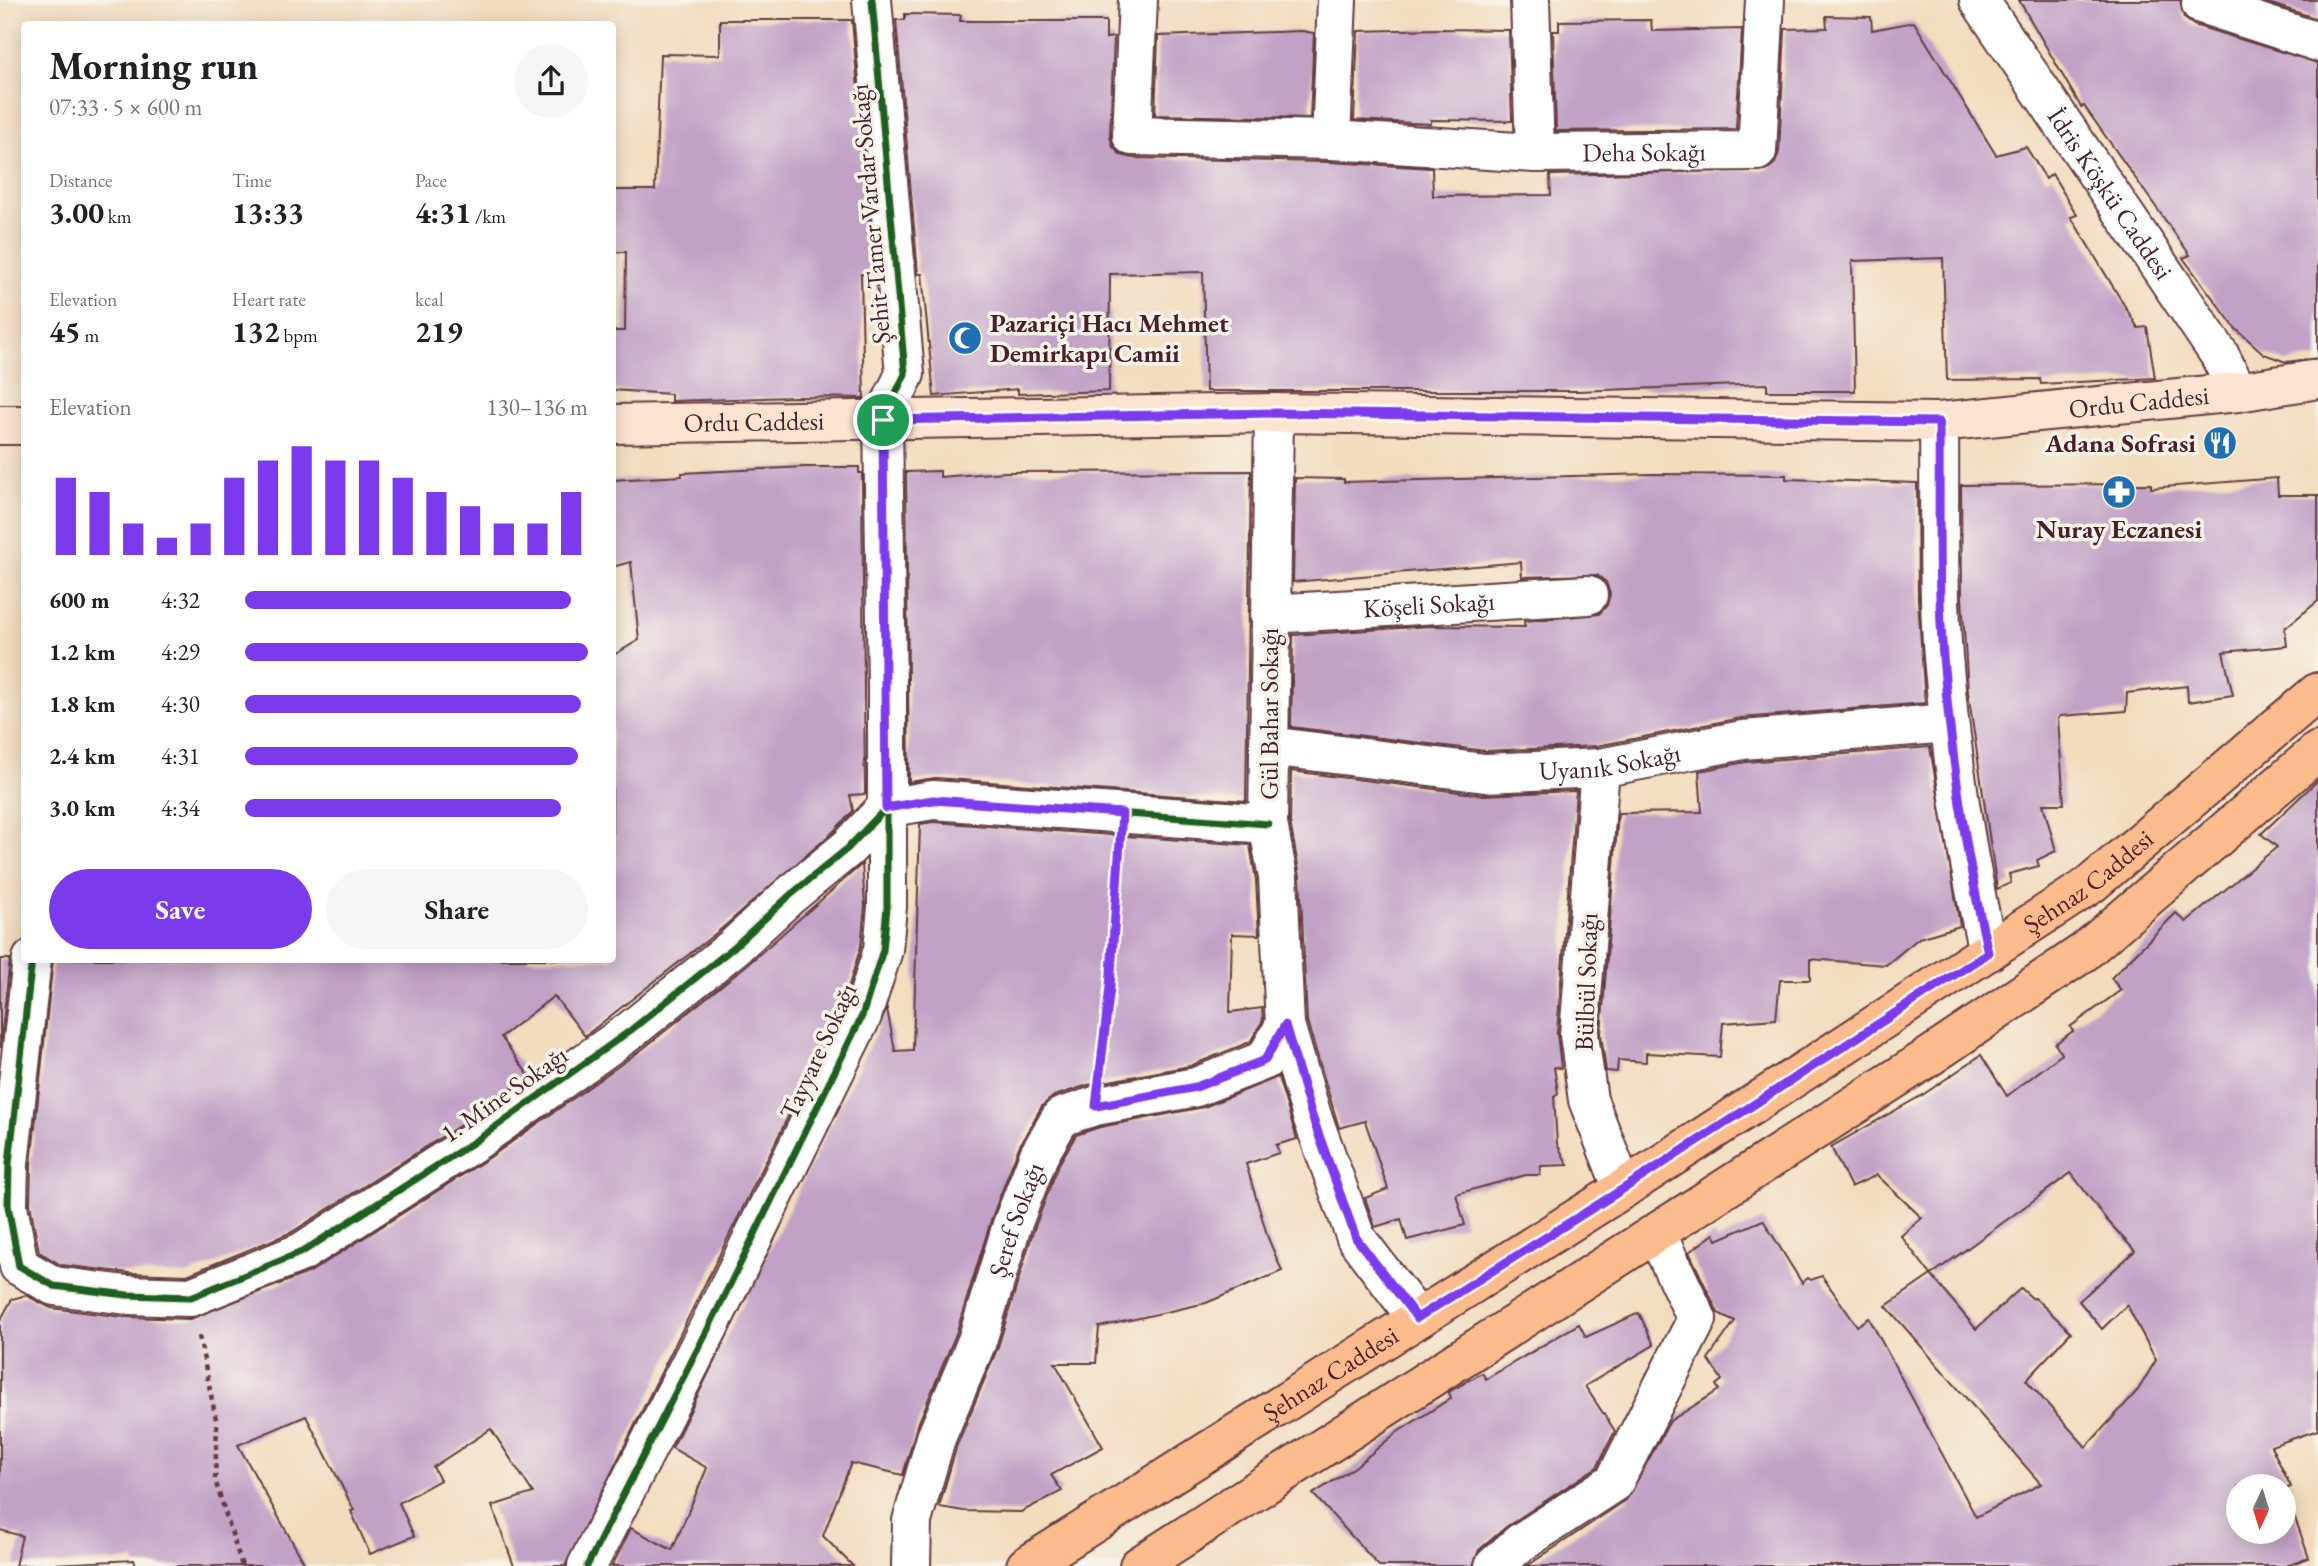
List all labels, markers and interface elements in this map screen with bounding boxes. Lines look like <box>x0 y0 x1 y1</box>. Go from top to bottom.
text: Morning run <box>49 41 258 90</box>
button: share <box>514 44 588 118</box>
street label: Şehit Tamer Vardar Sokağı <box>842 83 898 345</box>
text: 07:33 · 5 × 600 m <box>49 92 202 122</box>
street label: İdris Köşkü Caddesi <box>2040 101 2181 286</box>
street label: Deha Sokağı <box>1582 134 1706 170</box>
text: Distance <box>49 168 112 193</box>
text: Time <box>232 168 272 193</box>
text: Pace <box>415 168 447 193</box>
text: 3.00 <box>49 193 104 232</box>
text: 13:33 <box>232 193 304 232</box>
text: 4:31 <box>415 193 471 232</box>
text: km <box>104 204 132 229</box>
text: /km <box>471 204 506 229</box>
text: Elevation <box>49 287 117 312</box>
text: Heart rate <box>232 287 306 312</box>
text: kcal <box>415 287 444 312</box>
place label: Pazariçi Hacı Mehmet Demirkapı Camii <box>990 306 1229 370</box>
text: 45 <box>49 312 81 351</box>
text: 132 <box>232 312 280 351</box>
text: 219 <box>415 312 463 351</box>
mosque icon: Pazariçi Hacı Mehmet Demirkapı Camii <box>946 319 984 357</box>
text: m <box>81 323 99 348</box>
text: bpm <box>280 323 318 348</box>
street label: Ordu Caddesi <box>2067 378 2211 426</box>
pin <box>853 390 913 450</box>
text: Elevation <box>49 392 132 422</box>
text: 130–136 m <box>487 392 588 422</box>
icon: arrive <box>864 401 902 439</box>
street label: Ordu Caddesi <box>683 403 825 440</box>
restaurant icon: Adana Sofrasi <box>2201 424 2239 462</box>
place label: Adana Sofrasi <box>2044 426 2196 460</box>
pharmacy icon: Nuray Eczanesi <box>2100 473 2138 511</box>
place label: Nuray Eczanesi <box>2036 512 2202 546</box>
street label: Köşeli Sokağı <box>1362 584 1496 625</box>
text: 600 m <box>49 585 110 615</box>
text: 4:32 <box>161 585 200 615</box>
street label: Gül Bahar Sokağı <box>1252 628 1286 800</box>
text: 1.2 km <box>49 637 116 667</box>
text: 4:29 <box>161 637 200 667</box>
text: 1.8 km <box>49 689 116 719</box>
text: 4:30 <box>161 689 200 719</box>
street label: Uyanık Sokağı <box>1538 736 1683 788</box>
text: 2.4 km <box>49 741 116 771</box>
text: 4:31 <box>161 741 200 771</box>
text: 3.0 km <box>49 793 116 823</box>
text: 4:34 <box>161 793 200 823</box>
street label: Şehnaz Caddesi <box>2017 822 2160 941</box>
button: Save <box>49 869 312 949</box>
button: Share <box>326 869 588 949</box>
street label: Bülbül Sokağı <box>1567 912 1605 1052</box>
street label: Tayyare Sokağı <box>772 977 864 1125</box>
street label: 1. Mine Sokağı <box>434 1038 574 1150</box>
street label: Şeref Sokağı <box>980 1157 1052 1281</box>
street label: Şehnaz Caddesi <box>1256 1318 1405 1429</box>
north arrow <box>2226 1474 2296 1544</box>
map controls <box>2226 1474 2296 1544</box>

